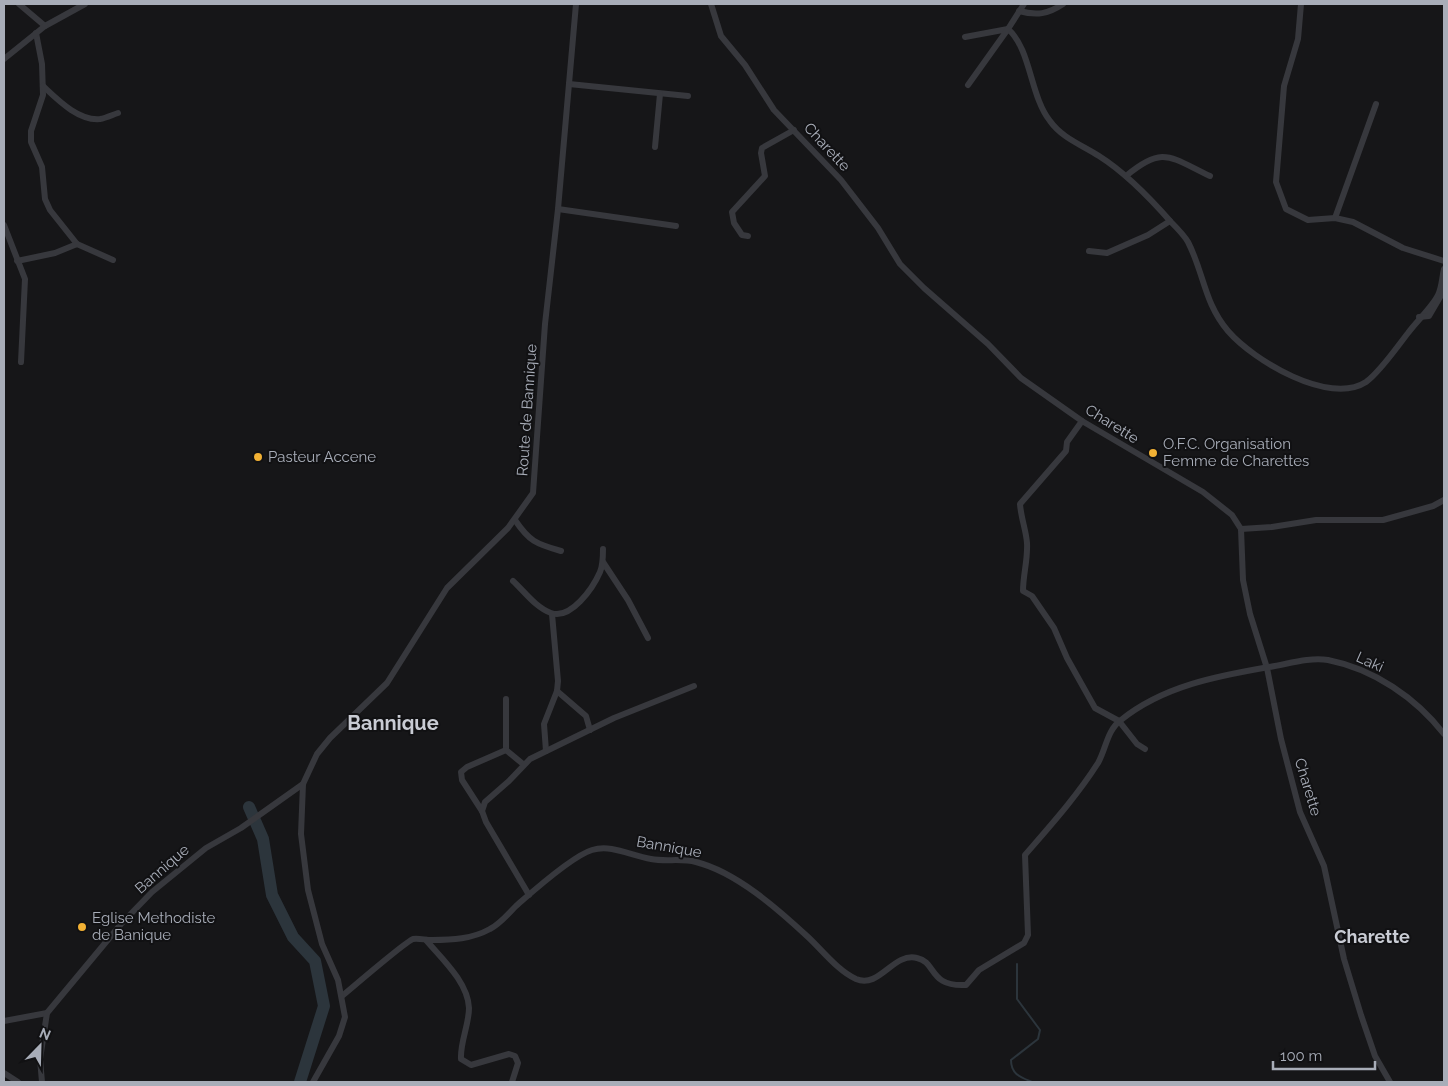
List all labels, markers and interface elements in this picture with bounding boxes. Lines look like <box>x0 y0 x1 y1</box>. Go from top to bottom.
street label: Charette <box>800 119 854 175</box>
street label: Route de Bannique <box>513 343 541 477</box>
street label: Charette <box>1082 401 1142 448</box>
place label: O.F.C. Organisation Femme de Charettes <box>1163 435 1309 470</box>
marker: O.F.C. Organisation Femme de Charettes <box>1147 447 1159 459</box>
place label: Pasteur Accene <box>268 448 376 466</box>
marker: Pasteur Accene <box>252 451 264 463</box>
street label: Laki <box>1353 648 1387 676</box>
district label: Bannique <box>347 711 439 735</box>
street label: Charette <box>1291 756 1325 818</box>
street label: Bannique <box>635 832 703 862</box>
street label: Bannique <box>131 840 193 897</box>
place label: Eglise Methodiste de Banique <box>92 909 216 944</box>
marker: Eglise Methodiste de Banique <box>76 921 88 933</box>
district label: Charette <box>1334 926 1410 947</box>
north arrow <box>15 1021 65 1071</box>
text: N <box>37 1025 53 1043</box>
scale bar <box>1273 1038 1376 1070</box>
text: 100 m <box>1280 1047 1322 1065</box>

